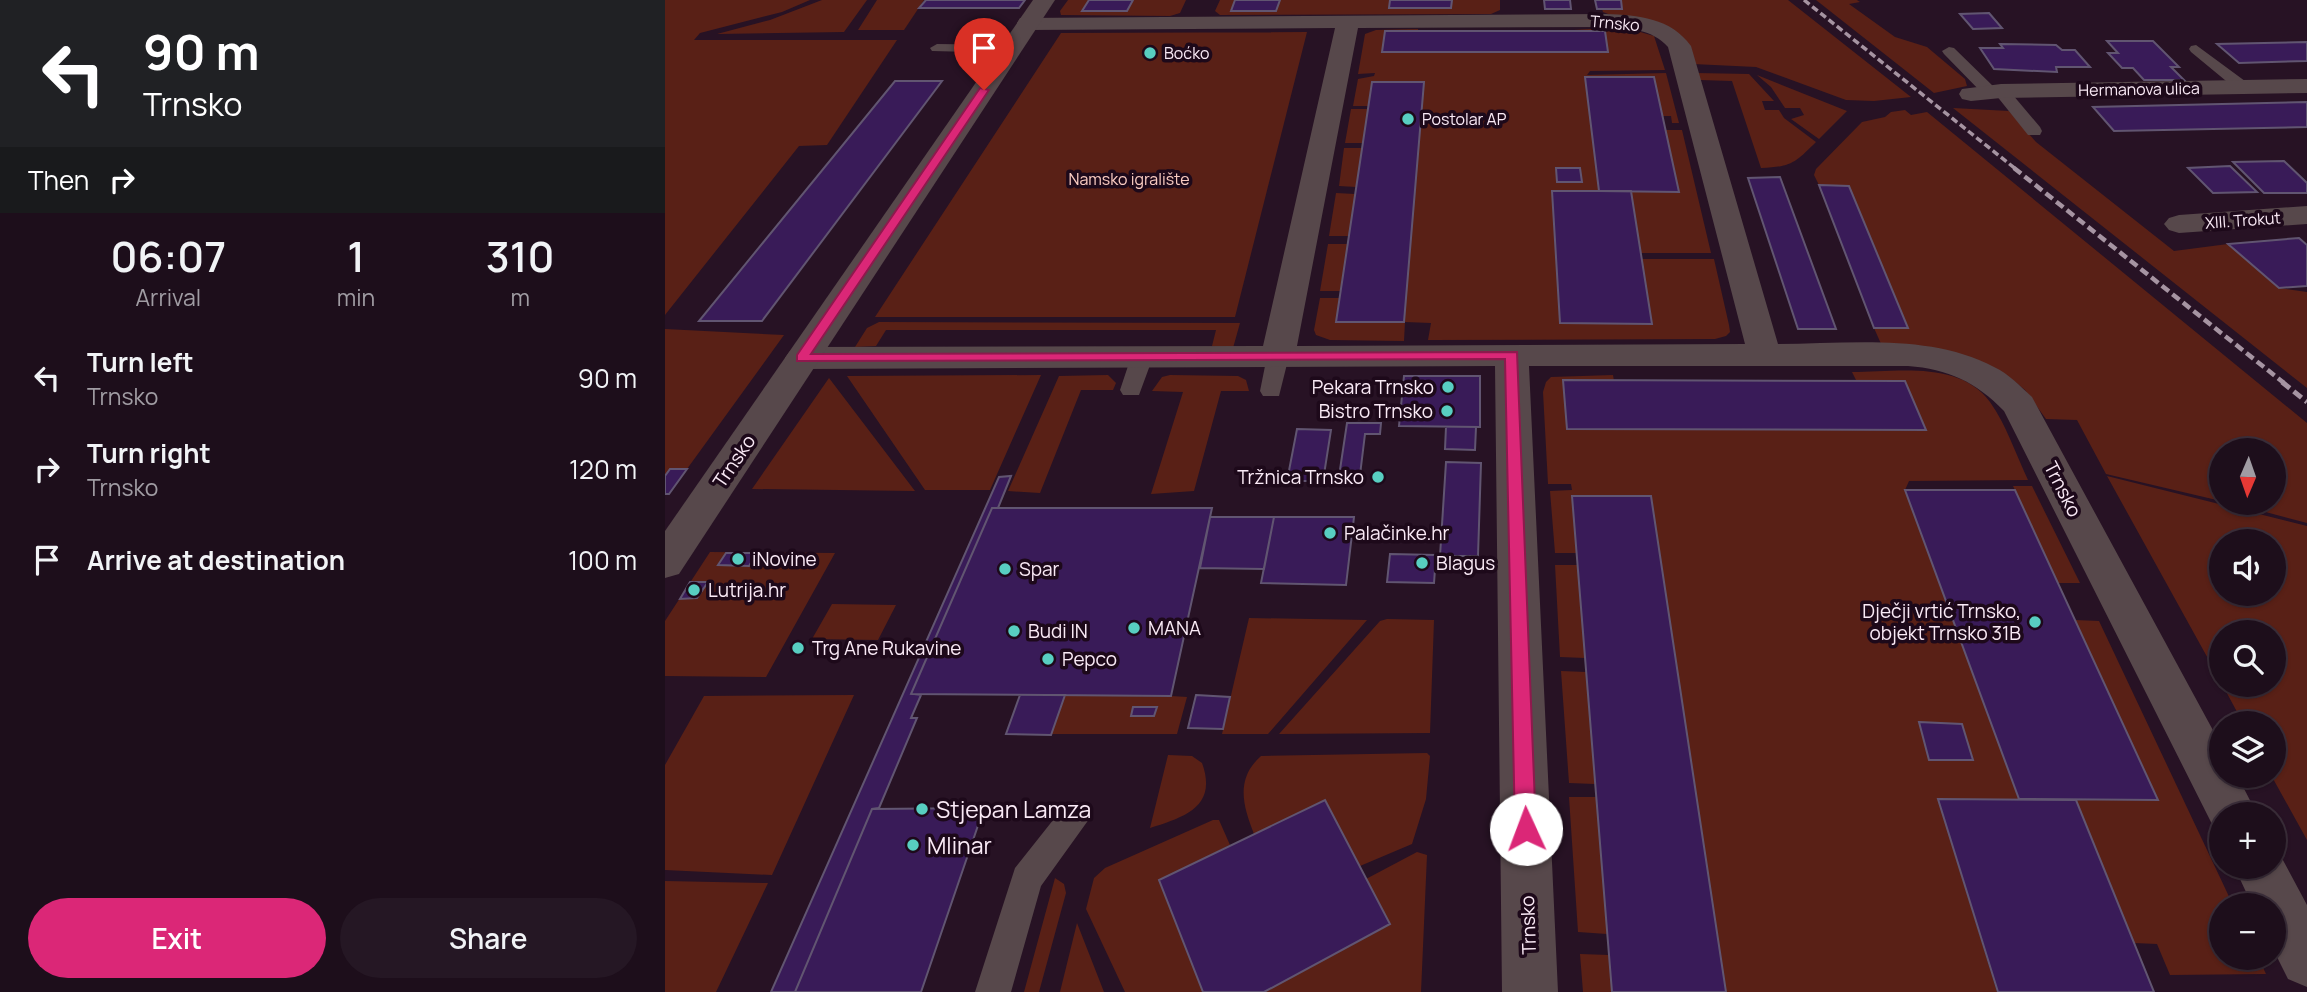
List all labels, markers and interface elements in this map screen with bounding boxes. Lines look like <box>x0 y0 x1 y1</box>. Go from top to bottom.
street label: Trnsko <box>1589 10 1641 36</box>
text: 90 m <box>143 18 260 85</box>
pin <box>954 18 1014 90</box>
icon: left <box>28 28 119 119</box>
icon: arrive <box>965 29 1003 67</box>
place label: Boćko <box>1164 42 1209 64</box>
marker: Boćko <box>1142 45 1158 61</box>
street label: Hermanova ulica <box>2078 77 2200 101</box>
text: Trnsko <box>143 82 242 126</box>
place label: Postolar AP <box>1422 108 1507 130</box>
marker: Postolar AP <box>1400 111 1416 127</box>
icon: right <box>103 161 141 199</box>
text: Then <box>28 162 89 198</box>
park label: Namsko igralište <box>1068 168 1190 190</box>
street label: XIII. Trokut <box>2204 206 2282 234</box>
text: 06:07 <box>110 227 226 285</box>
text: 1 <box>347 227 365 285</box>
text: 310 <box>486 227 555 285</box>
text: Arrival <box>136 281 201 313</box>
text: min <box>337 281 375 313</box>
text: m <box>510 281 530 313</box>
text: Turn left <box>87 344 194 380</box>
icon: left <box>28 359 66 397</box>
text: 90 m <box>578 360 637 396</box>
place label: Pekara Trnsko <box>1312 374 1434 400</box>
marker: Pekara Trnsko <box>1440 379 1456 395</box>
text: Trnsko <box>87 380 158 412</box>
place label: Bistro Trnsko <box>1319 398 1433 424</box>
marker: Bistro Trnsko <box>1439 403 1455 419</box>
street label: Trnsko <box>707 429 761 493</box>
text: Turn right <box>87 435 211 471</box>
north arrow <box>2209 438 2285 514</box>
map controls <box>2209 438 2286 970</box>
icon: right <box>28 450 66 488</box>
text: 120 m <box>569 451 637 487</box>
street label: Trnsko <box>2038 457 2088 521</box>
place label: Tržnica Trnsko <box>1237 464 1364 490</box>
marker: Tržnica Trnsko <box>1370 469 1386 485</box>
text: Trnsko <box>87 471 158 503</box>
place label: Palačinke.hr <box>1344 520 1450 546</box>
marker: Palačinke.hr <box>1322 525 1338 541</box>
button: sound <box>2209 529 2286 606</box>
icon: arrive <box>28 541 66 579</box>
text: Arrive at destination <box>87 542 345 578</box>
text: 100 m <box>568 542 637 578</box>
place label: iNovine <box>752 546 817 572</box>
place label: Blagus <box>1436 550 1495 576</box>
marker: iNovine <box>730 551 746 567</box>
marker: Blagus <box>1414 555 1430 571</box>
place label: Spar <box>1019 556 1060 582</box>
marker: Spar <box>997 561 1013 577</box>
place label: Lutrija.hr <box>708 577 786 603</box>
marker: Lutrija.hr <box>686 582 702 598</box>
place label: Dječji vrtić Trnsko, objekt Trnsko 31B <box>1862 598 2021 646</box>
marker: Dječji vrtić Trnsko, objekt Trnsko 31B <box>2027 614 2043 630</box>
place label: MANA <box>1148 615 1201 641</box>
place label: Budi IN <box>1028 618 1088 644</box>
marker: MANA <box>1126 620 1142 636</box>
button: search <box>2209 620 2286 697</box>
marker: Budi IN <box>1006 623 1022 639</box>
place label: Trg Ane Rukavine <box>812 635 961 661</box>
marker: Trg Ane Rukavine <box>790 640 806 656</box>
place label: Pepco <box>1062 646 1117 672</box>
marker: Pepco <box>1040 651 1056 667</box>
button: layers <box>2209 711 2286 788</box>
position arrow <box>1489 792 1563 866</box>
place label: Stjepan Lamza <box>936 793 1091 825</box>
marker: Stjepan Lamza <box>914 801 930 817</box>
button: + <box>2209 802 2286 879</box>
place label: Mlinar <box>927 829 992 861</box>
marker: Mlinar <box>905 837 921 853</box>
button: − <box>2209 893 2286 970</box>
street label: Trnsko <box>1514 895 1542 955</box>
button: Exit <box>28 898 326 978</box>
button: Share <box>340 898 637 978</box>

